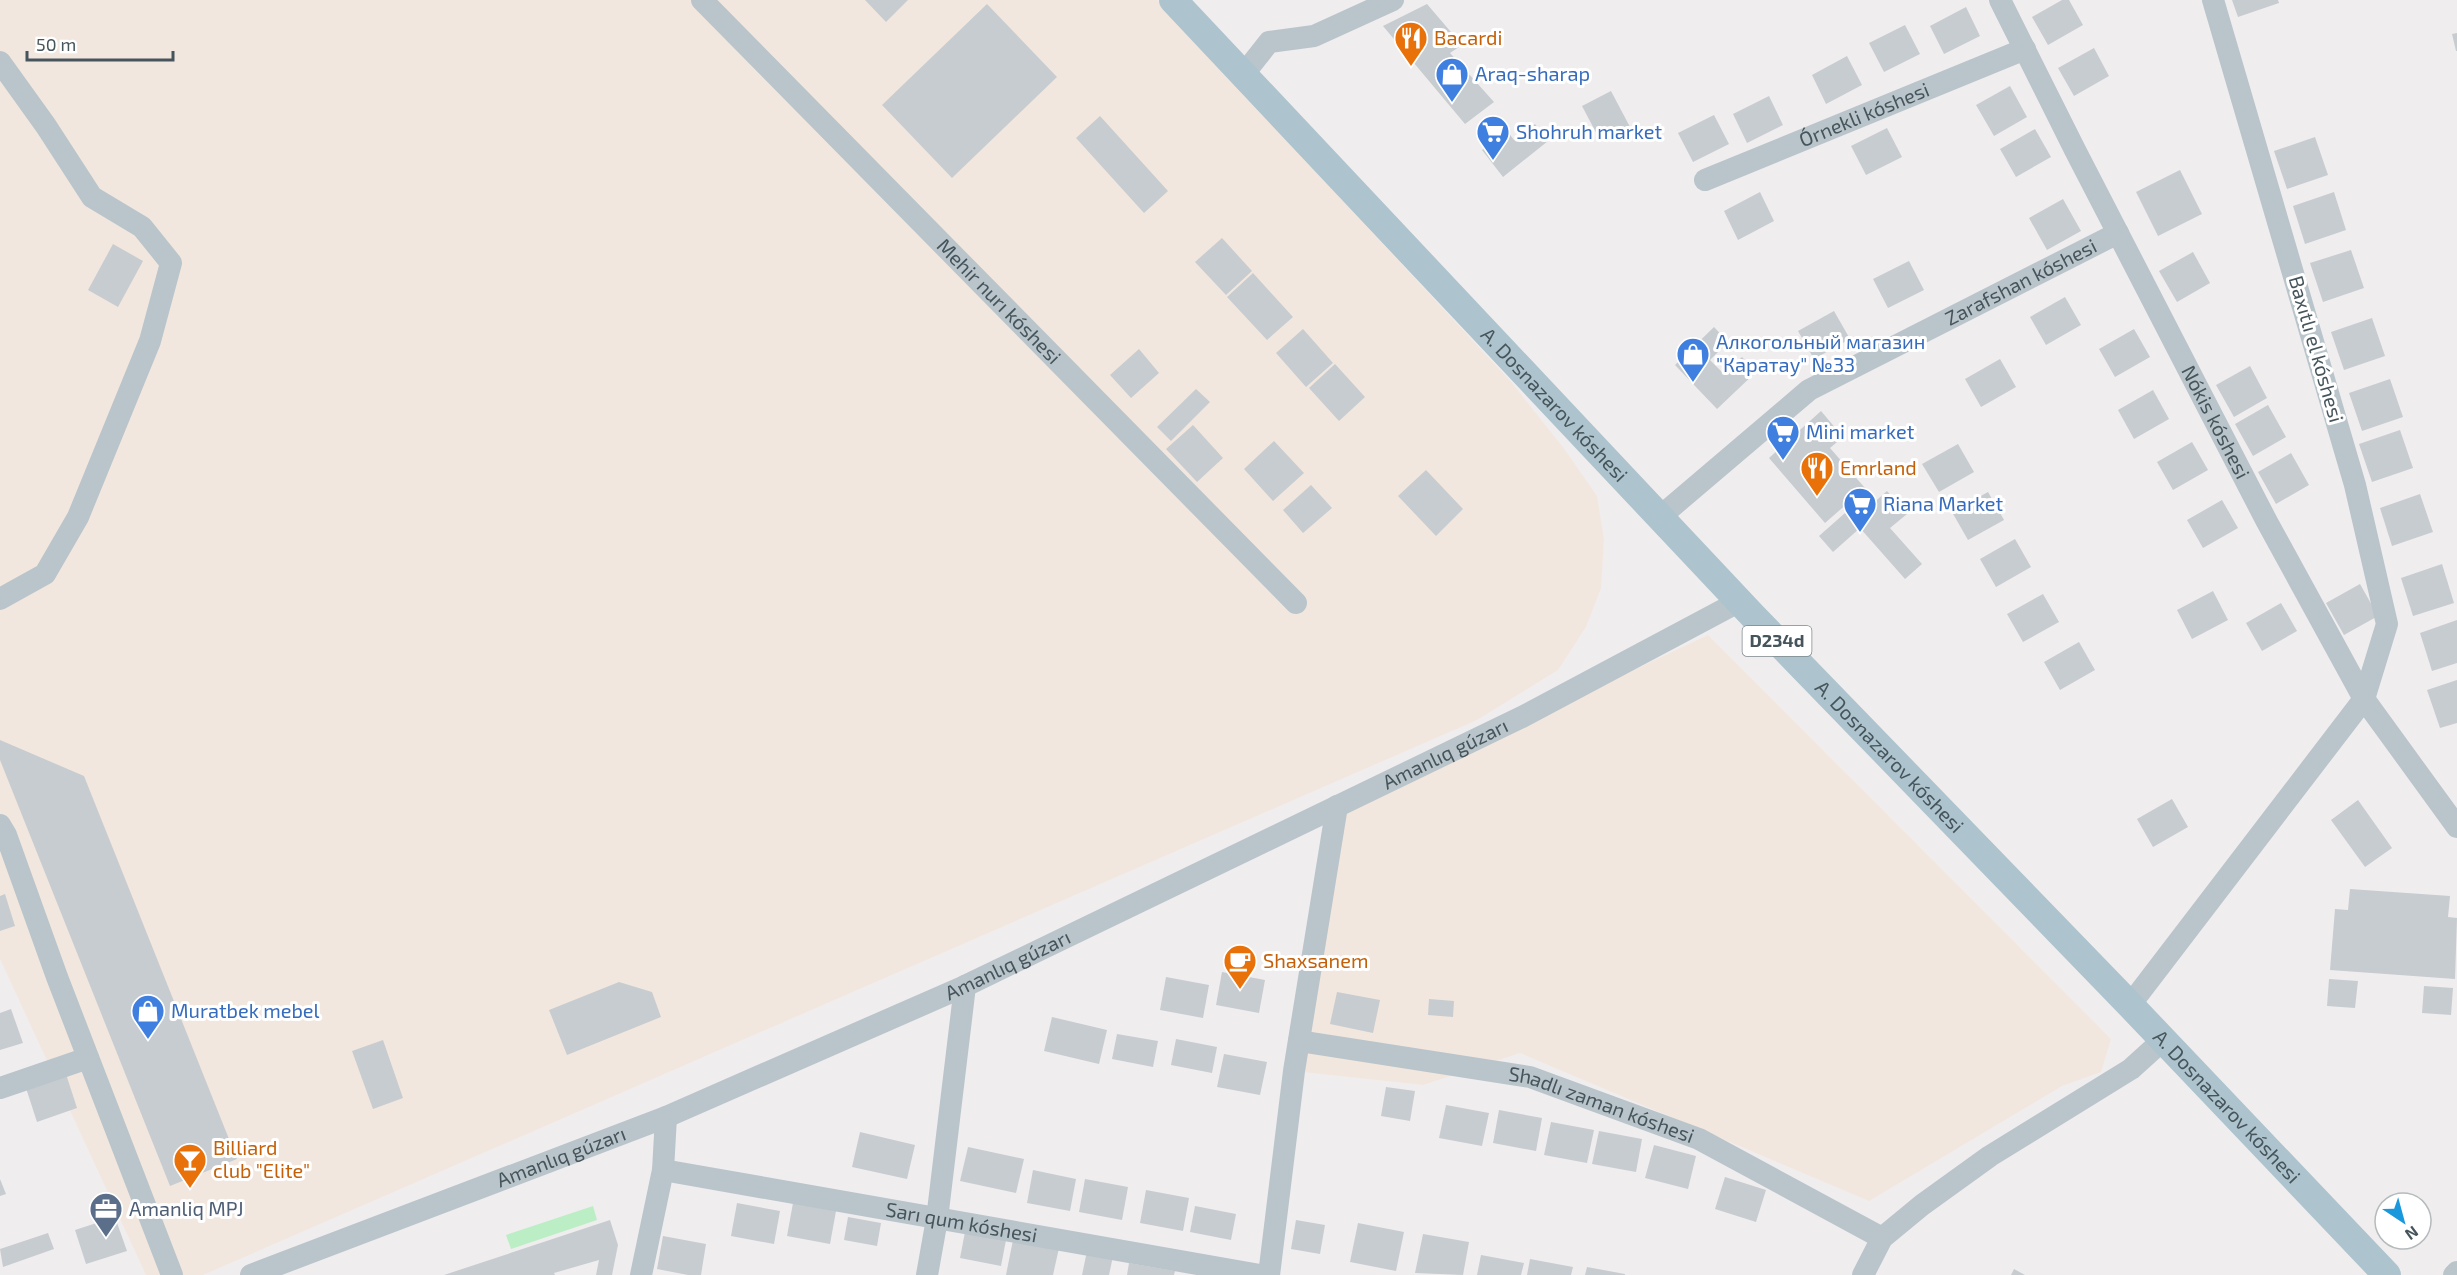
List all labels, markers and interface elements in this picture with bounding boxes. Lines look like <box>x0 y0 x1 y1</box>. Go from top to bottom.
restaurant icon: Bacardi <box>1393 20 1429 67</box>
scale bar <box>27 24 172 62</box>
place label: Bacardi <box>1434 25 1502 49</box>
text: 50 m <box>36 33 76 55</box>
shop icon: Araq-sharap <box>1434 56 1470 103</box>
place label: Araq-sharap <box>1475 61 1590 85</box>
street label: Órnekli kóshesi <box>1795 77 1932 151</box>
supermarket icon: Shohruh market <box>1475 114 1511 161</box>
place label: Shohruh market <box>1516 119 1662 143</box>
street label: Mehir nurı kóshesi <box>933 233 1067 368</box>
street label: Zarafshan kóshesi <box>1941 233 2100 330</box>
street label: Baxıtlı el kóshesi <box>2285 273 2349 425</box>
street label: A. Dosnazarov kóshesi <box>1477 322 1633 486</box>
place label: Алкогольный магазин "Каратау" №33 <box>1716 329 1925 377</box>
shop icon: Алкогольный магазин "Каратау" №33 <box>1675 336 1711 383</box>
street label: Nókis kóshesi <box>2177 361 2256 482</box>
supermarket icon: Mini market <box>1765 414 1801 461</box>
place label: Mini market <box>1806 419 1915 443</box>
restaurant icon: Emrland <box>1799 450 1835 497</box>
place label: Emrland <box>1840 455 1917 479</box>
supermarket icon: Riana Market <box>1842 486 1878 533</box>
place label: Riana Market <box>1883 491 2004 515</box>
road number: D234d <box>1742 626 1812 656</box>
street label: A. Dosnazarov kóshesi <box>1811 675 1969 837</box>
street label: Amanlıq gúzarı <box>1378 713 1512 794</box>
street label: Amanlıq gúzarı <box>941 924 1074 1004</box>
cafe icon: Shaxsanem <box>1222 943 1258 990</box>
place label: Shaxsanem <box>1263 948 1368 972</box>
shop icon: Muratbek mebel <box>130 993 166 1040</box>
place label: Muratbek mebel <box>171 998 320 1022</box>
street label: A. Dosnazarov kóshesi <box>2149 1024 2306 1188</box>
street label: Shadlı zaman kóshesi <box>1507 1061 1698 1147</box>
street label: Amanlıq gúzarı <box>493 1120 629 1191</box>
place label: Billiard club "Elite" <box>213 1135 310 1182</box>
bar icon: Billiard club "Elite" <box>172 1142 208 1189</box>
office icon: Amanliq MPJ <box>88 1191 124 1238</box>
north arrow <box>2373 1191 2433 1251</box>
place label: Amanliq MPJ <box>129 1196 244 1220</box>
street label: Sarı qum kóshesi <box>884 1196 1039 1247</box>
text: N <box>2402 1222 2422 1245</box>

